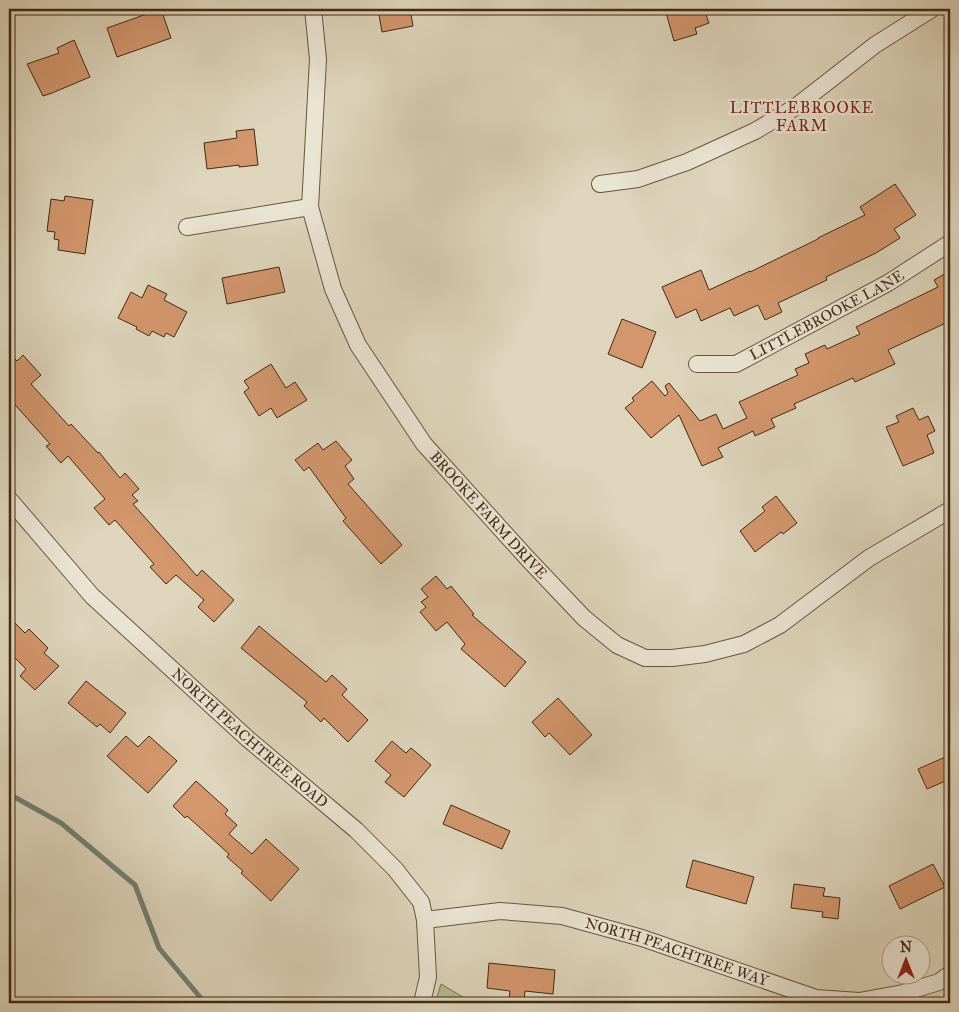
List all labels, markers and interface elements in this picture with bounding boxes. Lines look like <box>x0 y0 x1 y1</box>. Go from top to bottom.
district label: LITTLEBROOKE FARM <box>730 98 874 135</box>
street label: LITTLEBROOKE LANE <box>746 266 907 364</box>
street label: BROOKE FARM DRIVE <box>426 448 551 583</box>
street label: NORTH PEACHTREE ROAD <box>168 665 332 812</box>
street label: NORTH PEACHTREE WAY <box>583 914 771 990</box>
north arrow <box>882 934 932 984</box>
text: N <box>900 939 912 956</box>

